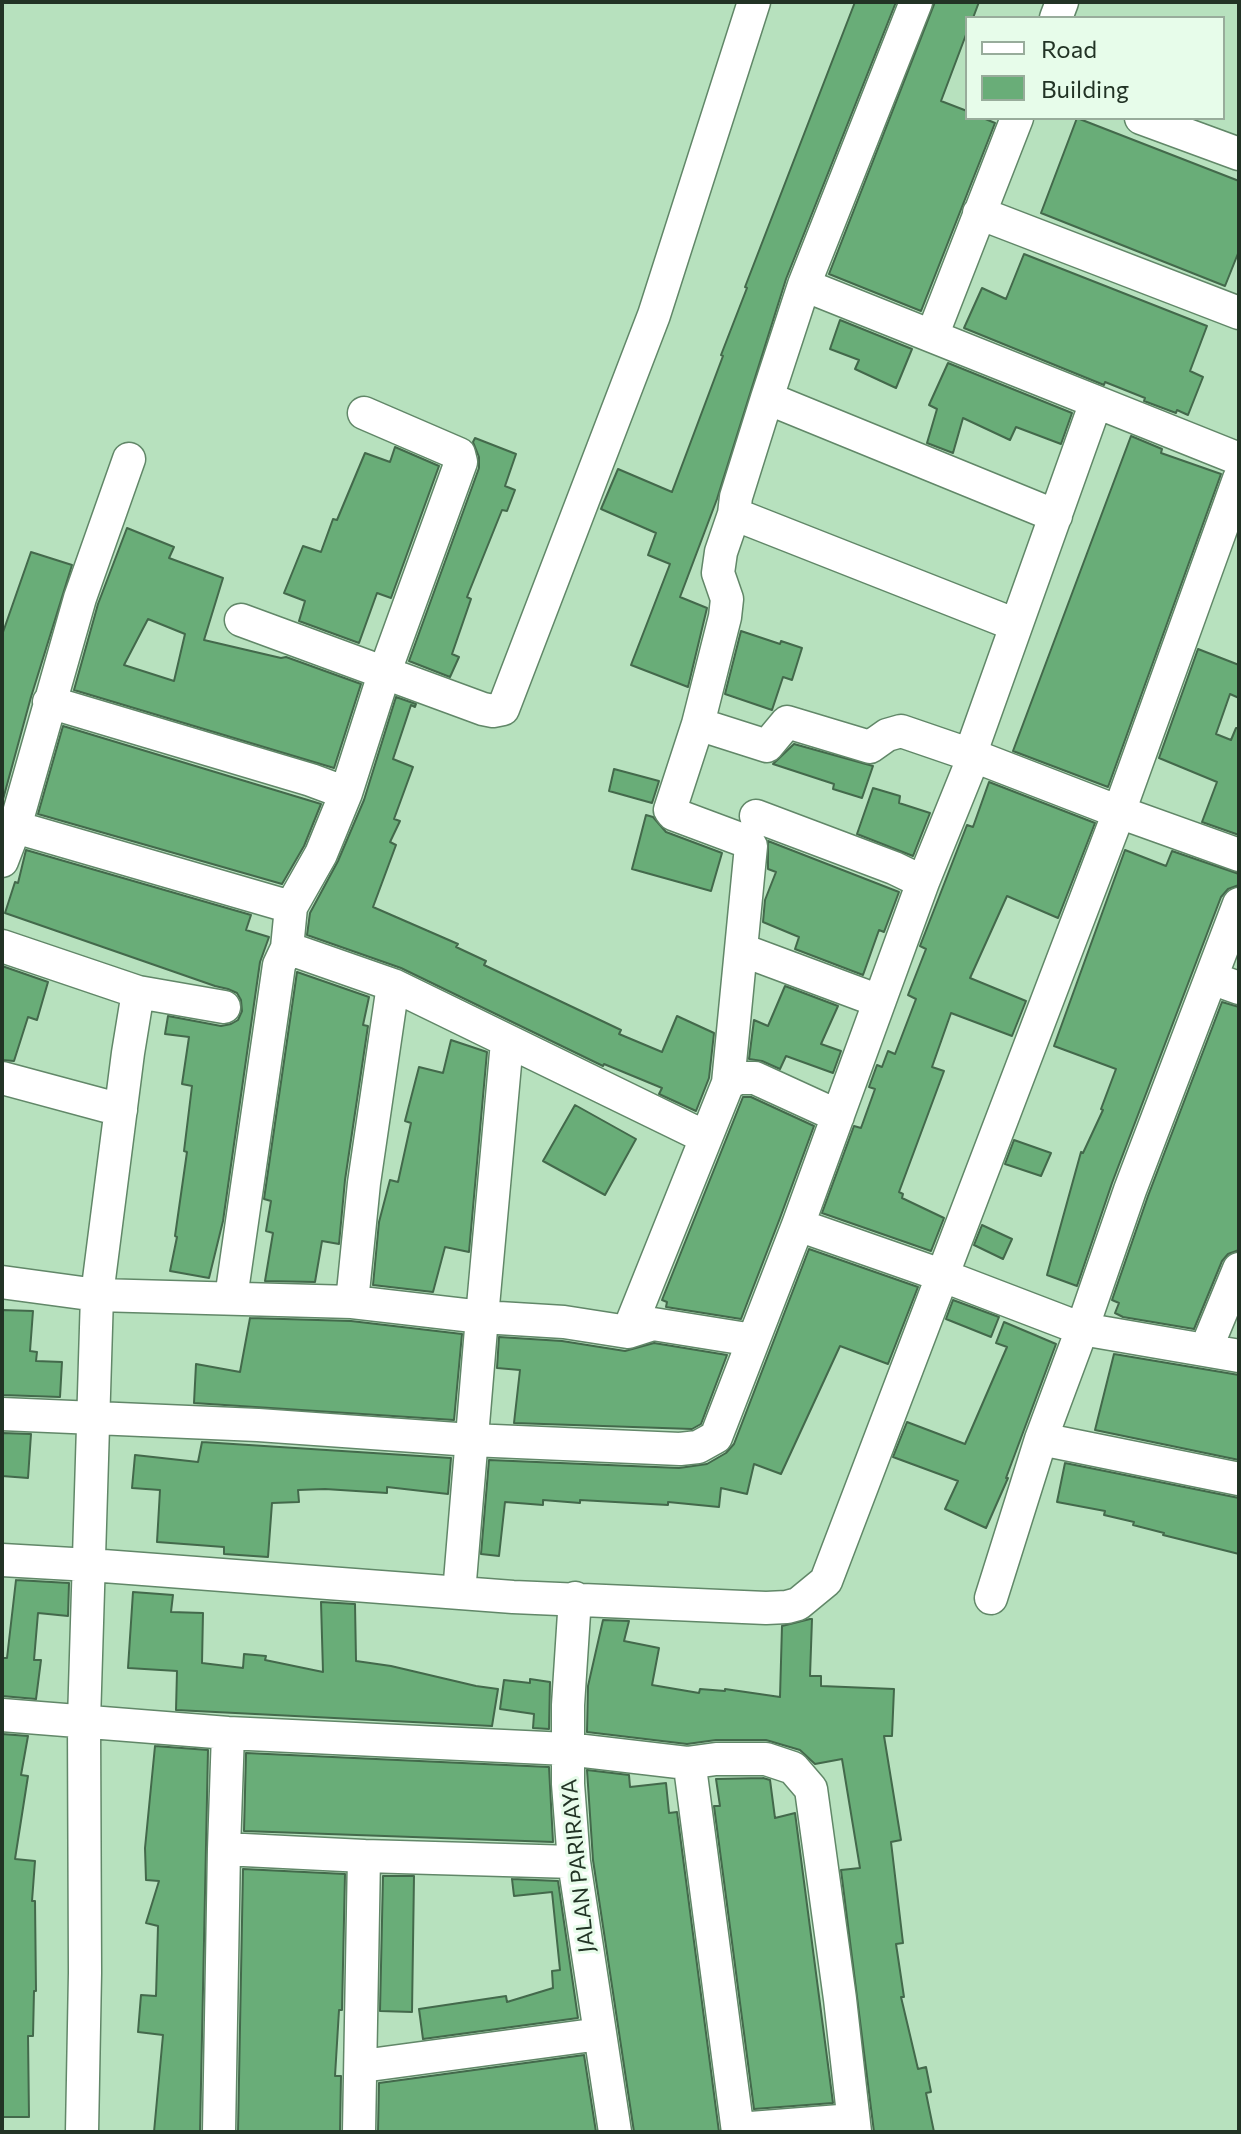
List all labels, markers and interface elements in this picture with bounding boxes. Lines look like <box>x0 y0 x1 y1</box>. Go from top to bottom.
legend <box>965 16 1225 120</box>
text: Road <box>1041 34 1097 63</box>
text: Building <box>1041 74 1129 103</box>
street label: JALAN PARIRAYA <box>556 1778 600 1954</box>

